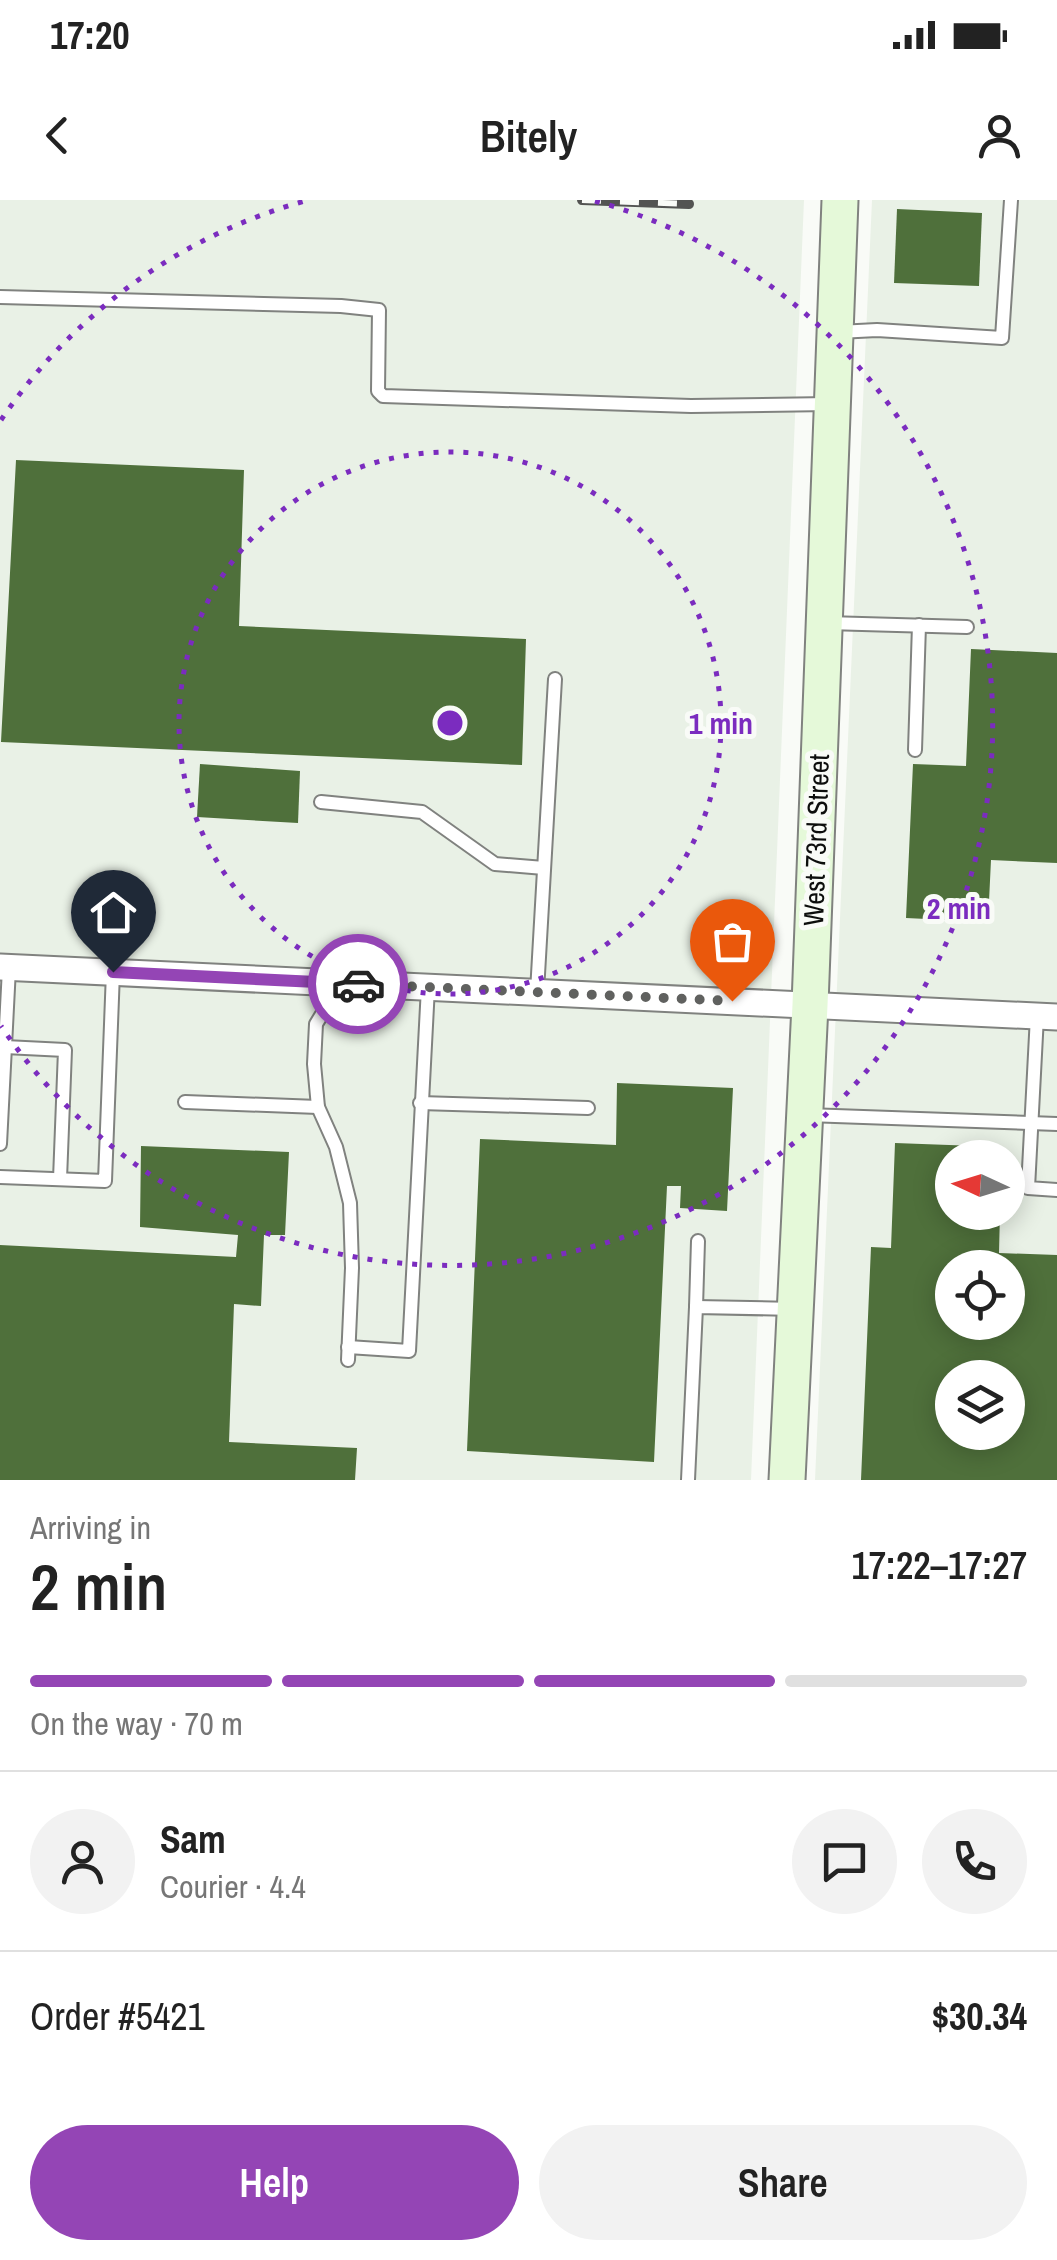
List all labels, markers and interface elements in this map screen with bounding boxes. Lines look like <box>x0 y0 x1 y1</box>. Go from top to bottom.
text: 17:20 <box>50 10 130 61</box>
text: Bitely <box>480 105 577 166</box>
icon: back <box>30 108 85 163</box>
icon: person <box>972 108 1027 163</box>
text: 1 min <box>689 703 753 743</box>
centre of rings <box>432 705 468 741</box>
street label: West 73rd Street <box>794 753 838 927</box>
pin <box>71 870 156 973</box>
icon: home <box>86 885 141 940</box>
text: 2 min <box>927 888 991 928</box>
pin <box>690 899 775 1002</box>
icon: bag <box>705 914 760 969</box>
courier <box>308 934 408 1034</box>
icon: car <box>331 957 386 1012</box>
north arrow <box>935 1140 1025 1230</box>
map controls <box>935 1140 1025 1450</box>
button: locate <box>935 1250 1025 1340</box>
button: layers <box>935 1360 1025 1450</box>
text: Arriving in <box>30 1506 151 1549</box>
text: 17:22–17:27 <box>851 1540 1027 1591</box>
text: 2 min <box>30 1543 167 1630</box>
text: On the way · 70 m <box>30 1702 243 1745</box>
button: person <box>30 1809 135 1914</box>
button: chat <box>792 1809 897 1914</box>
button: phone <box>922 1809 1027 1914</box>
text: Sam <box>160 1814 226 1865</box>
text: Courier · 4.4 <box>160 1865 306 1908</box>
text: Order #5421 <box>30 1991 205 2042</box>
text: $30.34 <box>932 1991 1027 2042</box>
button: Help <box>30 2125 519 2240</box>
button: Share <box>539 2125 1027 2240</box>

